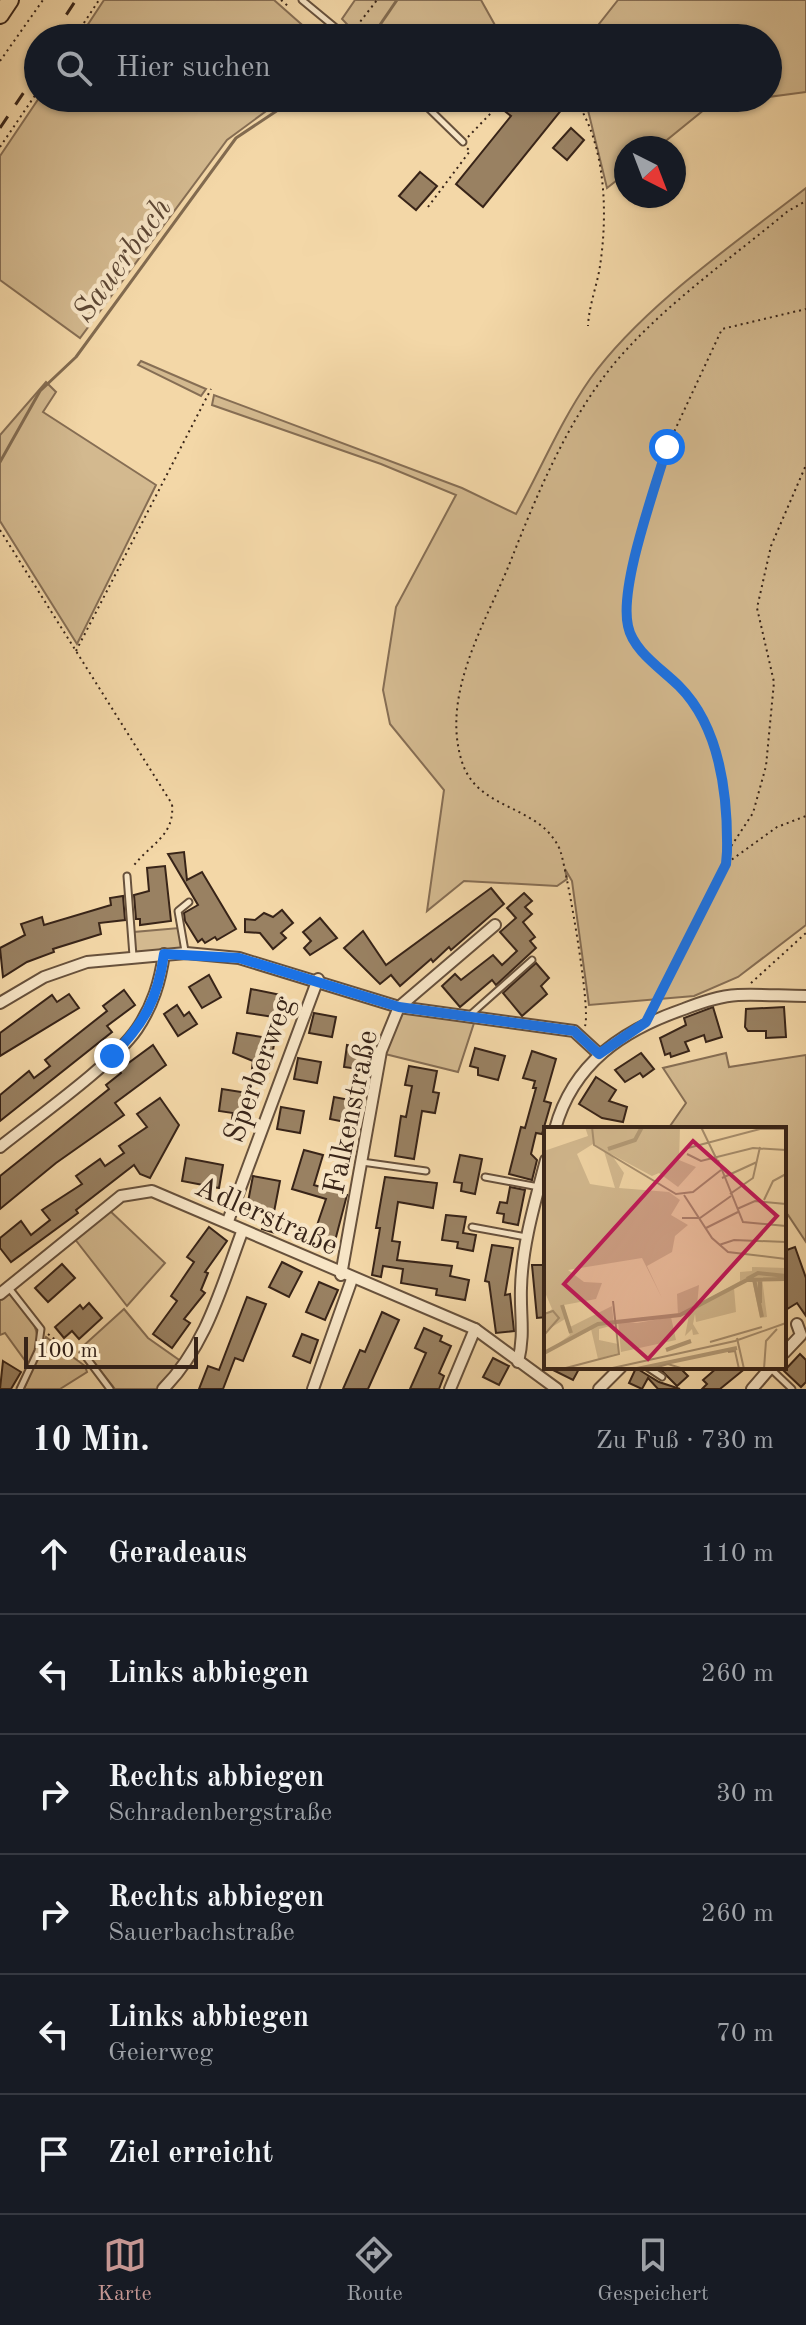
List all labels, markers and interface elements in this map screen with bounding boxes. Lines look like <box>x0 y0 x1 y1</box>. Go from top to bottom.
search box <box>24 24 782 112</box>
icon: search <box>52 46 96 90</box>
text: Hier suchen <box>116 53 271 83</box>
north arrow <box>614 136 686 208</box>
water label: Sauerbach <box>68 193 179 329</box>
route start <box>649 429 685 465</box>
street label: Sperberweg <box>220 992 300 1147</box>
street label: Falkenstraße <box>320 1028 384 1197</box>
route end <box>94 1038 130 1074</box>
inset map <box>544 1127 786 1369</box>
street label: Adlerstraße <box>190 1172 342 1262</box>
scale bar <box>24 1333 198 1369</box>
text: 100 m <box>36 1340 98 1362</box>
text: 10 Min. <box>32 1424 150 1458</box>
text: Zu Fuß · 730 m <box>596 1428 774 1454</box>
icon: ahead <box>32 1532 76 1576</box>
text: Geradeaus <box>108 1539 247 1569</box>
text: 110 m <box>701 1541 774 1567</box>
icon: left <box>32 1652 76 1696</box>
text: Links abbiegen <box>108 1659 309 1689</box>
text: 260 m <box>701 1661 774 1687</box>
text: Rechts abbiegen <box>108 1763 325 1793</box>
icon: right <box>32 1772 76 1816</box>
text: 30 m <box>716 1781 774 1807</box>
text: Schradenbergstraße <box>108 1800 332 1826</box>
text: Rechts abbiegen <box>108 1883 325 1913</box>
icon: right <box>32 1892 76 1936</box>
text: 260 m <box>701 1901 774 1927</box>
text: Sauerbachstraße <box>108 1920 295 1946</box>
text: Links abbiegen <box>108 2003 309 2033</box>
icon: left <box>32 2012 76 2056</box>
text: 70 m <box>716 2021 774 2047</box>
text: Geierweg <box>108 2040 213 2066</box>
icon: arrive <box>32 2132 76 2176</box>
text: Ziel erreicht <box>108 2139 273 2169</box>
tab: Karte <box>97 2233 152 2308</box>
tab: Route <box>346 2233 403 2308</box>
tab: Gespeichert <box>597 2233 709 2308</box>

